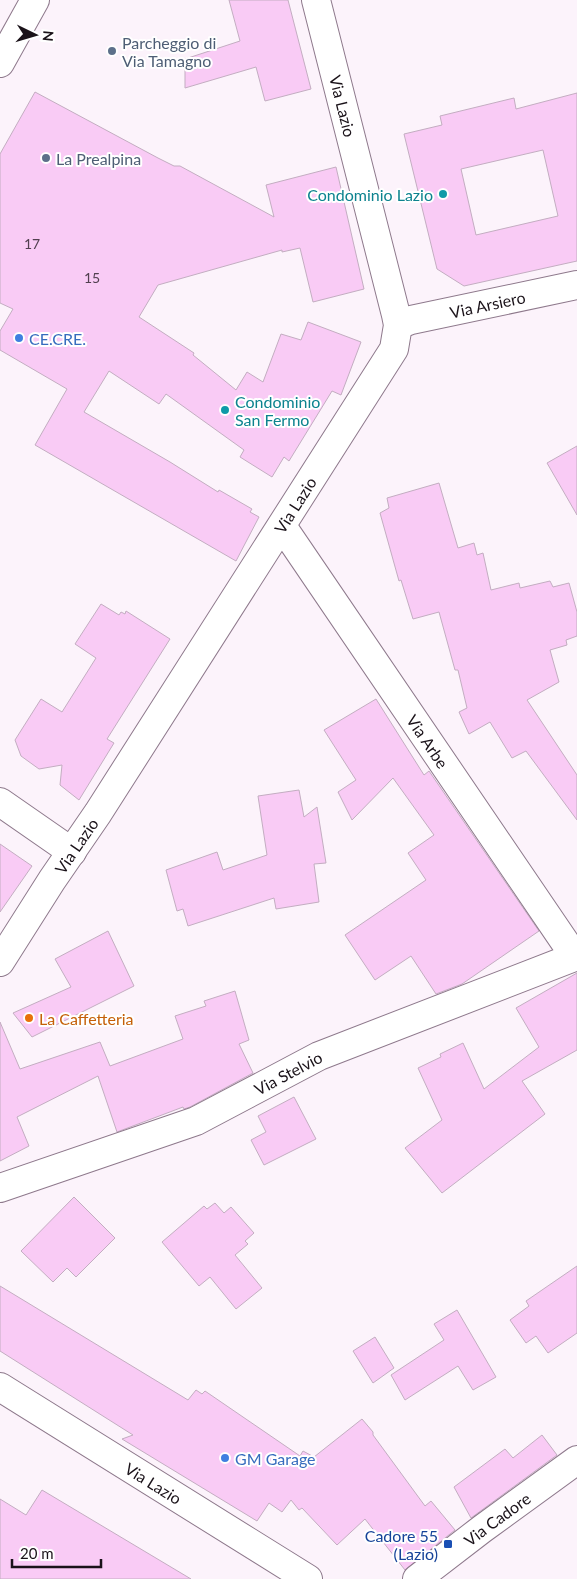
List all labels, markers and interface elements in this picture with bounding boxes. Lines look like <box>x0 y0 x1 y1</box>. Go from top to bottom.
north arrow <box>10 10 60 60</box>
text: N <box>40 30 57 42</box>
place label: Parcheggio di Via Tamagno <box>122 33 216 70</box>
marker: Parcheggio di Via Tamagno <box>106 45 118 57</box>
street label: Via Lazio <box>326 73 360 139</box>
place label: La Prealpina <box>56 149 141 168</box>
marker: La Prealpina <box>40 152 52 164</box>
place label: Condominio Lazio <box>307 185 433 204</box>
marker: Condominio Lazio <box>437 188 449 200</box>
house number: 17 <box>24 235 40 252</box>
house number: 15 <box>84 269 100 286</box>
street label: Via Arsiero <box>448 287 527 321</box>
place label: CE.CRE. <box>29 329 86 348</box>
marker: CE.CRE. <box>13 332 25 344</box>
place label: Condominio San Fermo <box>235 392 320 429</box>
marker: Condominio San Fermo <box>219 404 231 416</box>
street label: Via Lazio <box>270 473 320 536</box>
street label: Via Arbe <box>403 711 453 771</box>
street label: Via Lazio <box>50 814 101 877</box>
place label: La Caffetteria <box>39 1009 134 1028</box>
marker: La Caffetteria <box>23 1012 35 1024</box>
street label: Via Stelvio <box>251 1047 325 1098</box>
place label: GM Garage <box>235 1449 316 1468</box>
marker: GM Garage <box>219 1452 231 1464</box>
street label: Via Lazio <box>122 1458 185 1507</box>
street label: Via Cadore <box>460 1488 533 1549</box>
place label: Cadore 55 (Lazio) <box>365 1526 438 1563</box>
scale bar <box>12 1536 101 1568</box>
marker: Cadore 55 (Lazio) <box>442 1538 454 1550</box>
text: 20 m <box>20 1544 54 1562</box>

